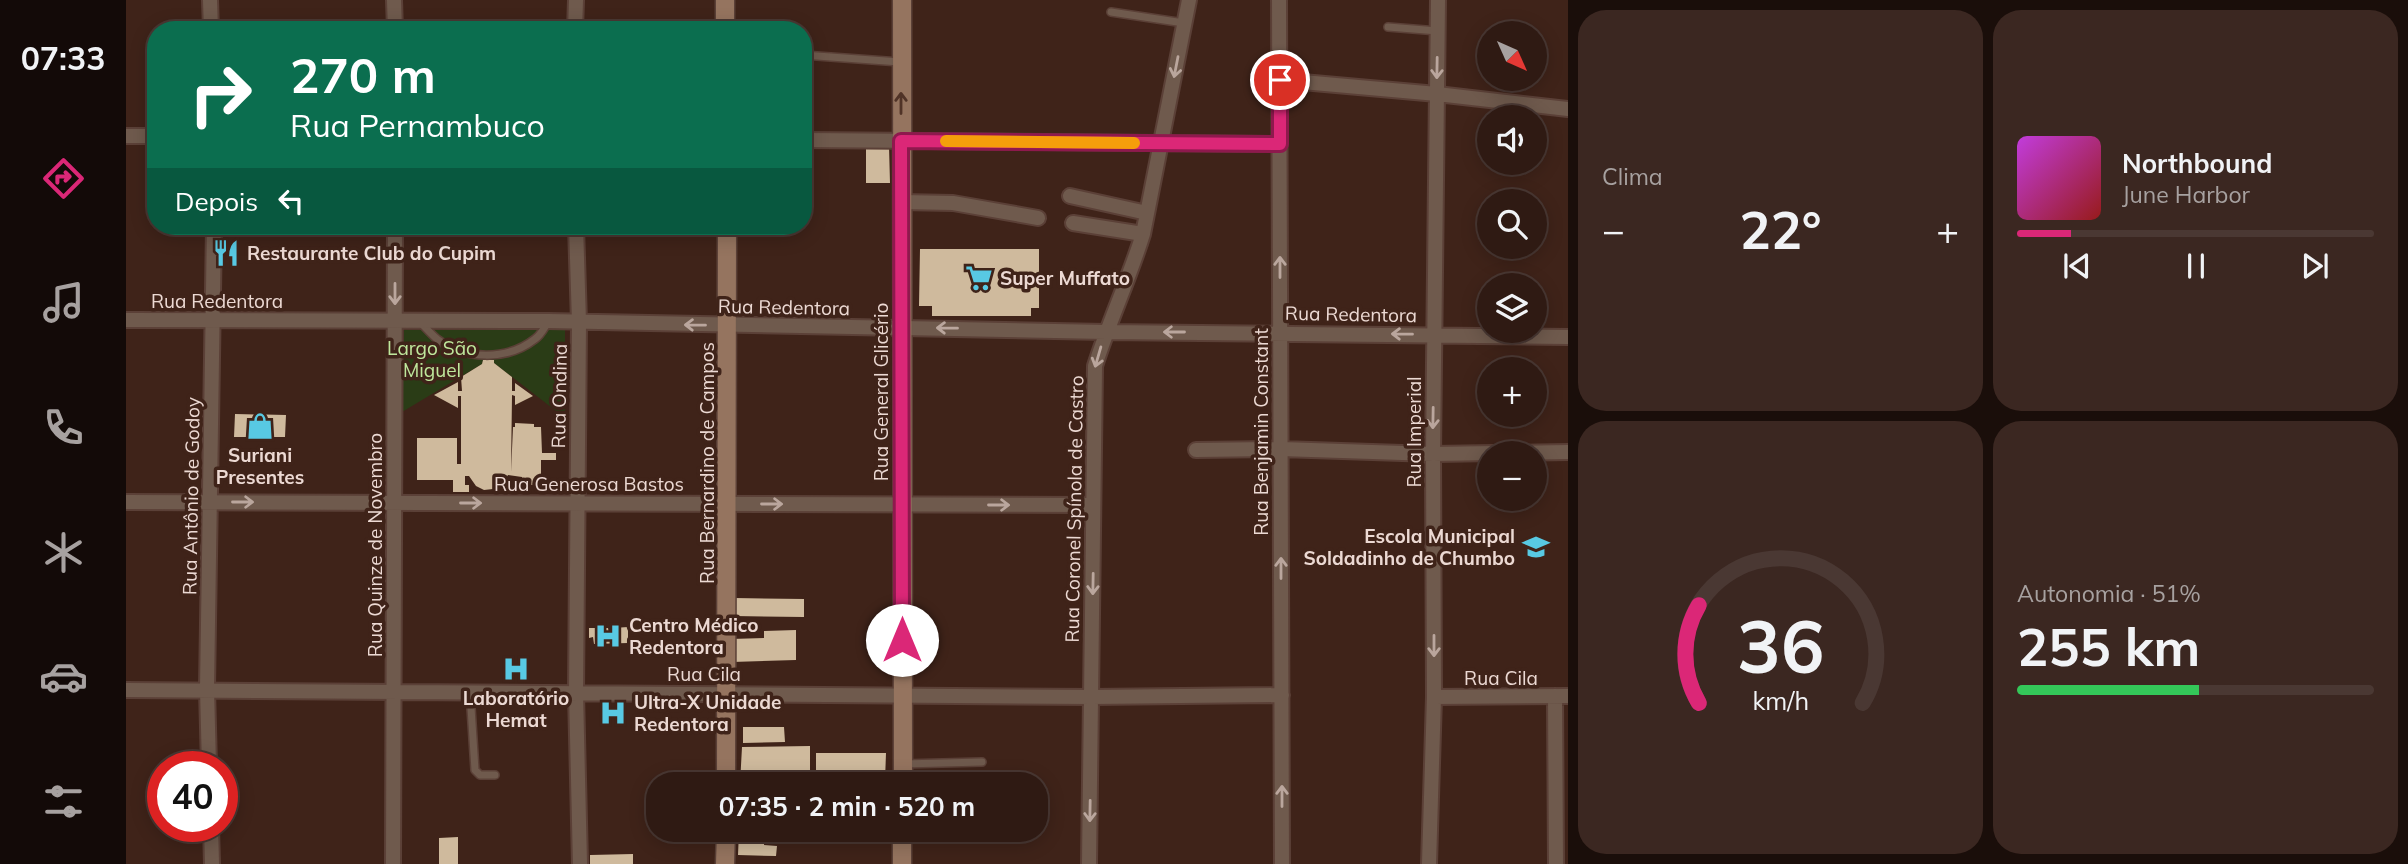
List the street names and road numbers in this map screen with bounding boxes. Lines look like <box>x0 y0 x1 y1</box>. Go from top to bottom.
street label: Rua Redentora <box>151 289 283 313</box>
street label: Rua Redentora <box>718 294 850 320</box>
street label: Rua Redentora <box>1285 301 1417 327</box>
street label: Rua General Glicério <box>869 303 893 481</box>
street label: Rua Benjamin Constant <box>1249 328 1273 536</box>
street label: Rua Bernardino de Campos <box>695 342 719 584</box>
street label: Rua Ondina <box>546 343 572 449</box>
street label: Rua Coronel Spínola de Castro <box>1060 375 1088 643</box>
street label: Rua Imperial <box>1402 376 1426 488</box>
street label: Rua Antônio de Godoy <box>177 397 205 595</box>
street label: Rua Quinze de Novembro <box>363 433 387 657</box>
street label: Rua Generosa Bastos <box>494 472 684 496</box>
street label: Rua Cila <box>667 662 741 686</box>
street label: Rua Cila <box>1464 666 1538 690</box>

